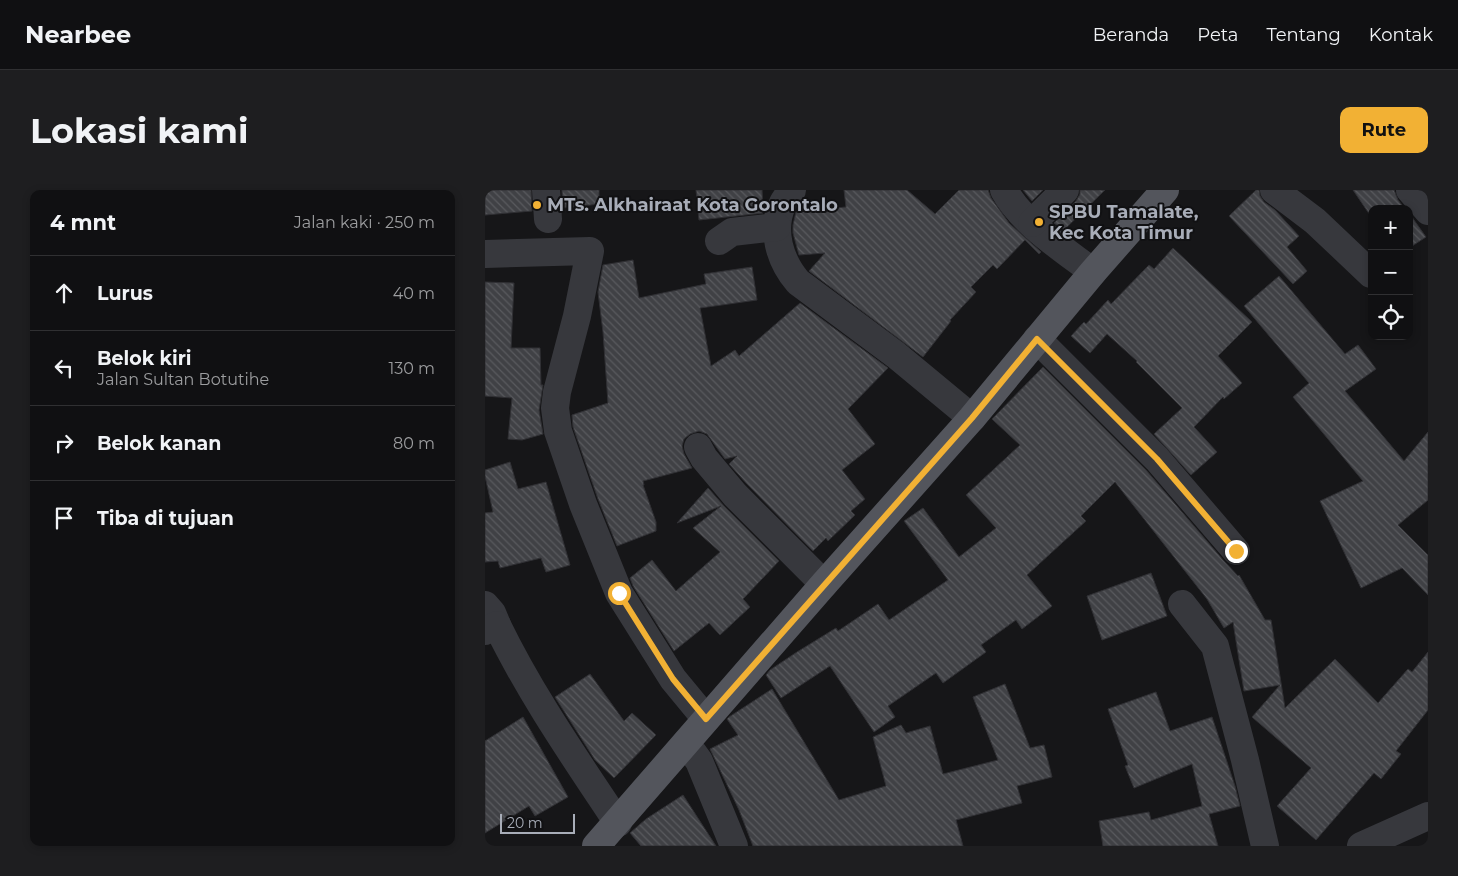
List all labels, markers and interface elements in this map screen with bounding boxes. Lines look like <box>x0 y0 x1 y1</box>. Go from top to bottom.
text: Nearbee <box>25 20 131 49</box>
text: Beranda <box>1093 24 1169 46</box>
text: Peta <box>1197 24 1238 46</box>
text: Tentang <box>1266 24 1341 46</box>
text: Kontak <box>1369 24 1433 46</box>
button: Rute <box>1340 107 1428 153</box>
text: Lokasi kami <box>30 109 249 152</box>
place label: MTs. Alkhairaat Kota Gorontalo <box>547 194 838 216</box>
marker: MTs. Alkhairaat Kota Gorontalo <box>531 199 543 211</box>
place label: SPBU Tamalate, Kec Kota Timur <box>1049 201 1199 244</box>
map controls <box>1368 205 1413 340</box>
button: + <box>1368 205 1413 250</box>
text: 4 mnt <box>50 210 116 235</box>
text: Jalan kaki · 250 m <box>294 213 435 232</box>
marker: SPBU Tamalate, Kec Kota Timur <box>1033 216 1045 228</box>
button: − <box>1368 250 1413 295</box>
icon: ahead <box>50 279 78 307</box>
text: Lurus <box>97 282 153 305</box>
text: 40 m <box>393 284 435 303</box>
button: locate <box>1368 295 1413 340</box>
text: Belok kiri <box>97 347 192 370</box>
icon: left <box>50 354 78 382</box>
text: 130 m <box>388 359 435 378</box>
text: Jalan Sultan Botutihe <box>97 370 269 389</box>
icon: right <box>50 429 78 457</box>
text: Belok kanan <box>97 432 221 455</box>
text: 80 m <box>393 434 435 453</box>
icon: arrive <box>50 504 78 532</box>
text: Tiba di tujuan <box>97 507 234 530</box>
route end <box>1225 540 1248 563</box>
route start <box>608 582 631 605</box>
scale bar <box>500 811 575 834</box>
text: 20 m <box>507 814 543 832</box>

